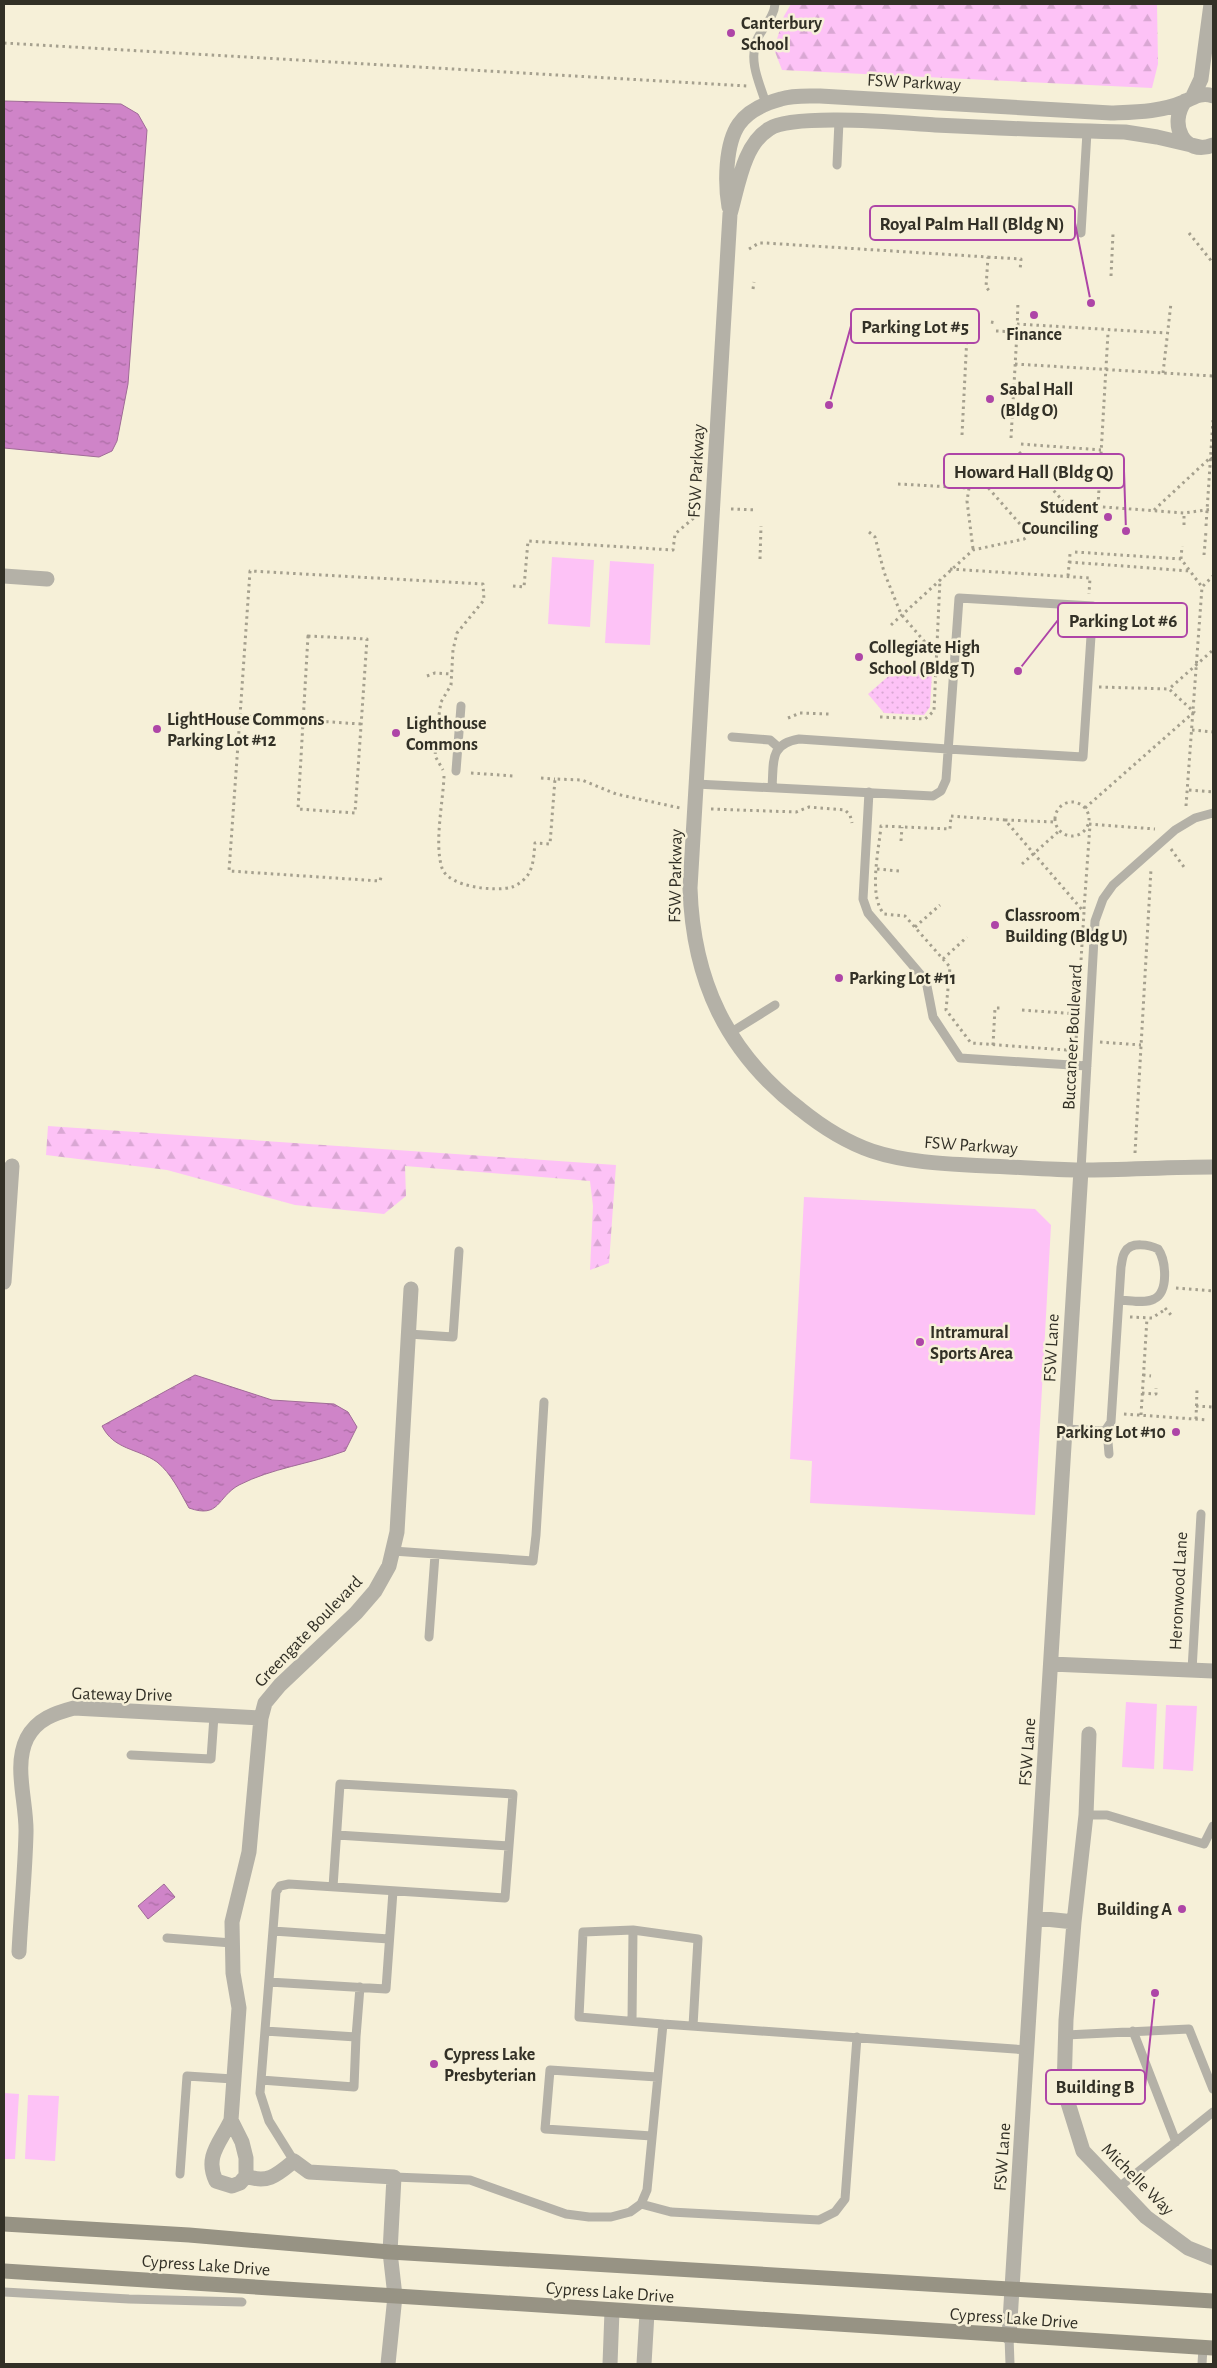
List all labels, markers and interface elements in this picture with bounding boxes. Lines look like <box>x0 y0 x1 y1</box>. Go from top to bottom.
place label: Canterbury School <box>741 15 823 54</box>
marker: Canterbury School <box>725 27 737 39</box>
street label: FSW Parkway <box>867 72 962 94</box>
callout: Royal Palm Hall (Bldg N) <box>870 206 1075 240</box>
text: Royal Palm Hall (Bldg N) <box>879 215 1065 234</box>
callout: Parking Lot #5 <box>851 309 979 343</box>
marker: Finance <box>1028 309 1040 321</box>
text: Parking Lot #5 <box>861 318 969 337</box>
place label: Finance <box>1006 326 1062 344</box>
place label: Sabal Hall (Bldg O) <box>1000 381 1073 420</box>
marker: Sabal Hall (Bldg O) <box>984 393 996 405</box>
street label: FSW Parkway <box>686 423 708 518</box>
callout: Howard Hall (Bldg Q) <box>944 454 1124 488</box>
text: Howard Hall (Bldg Q) <box>954 463 1114 482</box>
place label: Student Counciling <box>1022 499 1099 538</box>
marker: Student Counciling <box>1102 511 1114 523</box>
callout: Parking Lot #6 <box>1058 603 1187 637</box>
text: Parking Lot #6 <box>1069 612 1177 631</box>
place label: Collegiate High School (Bldg T) <box>869 639 980 678</box>
marker: Collegiate High School (Bldg T) <box>853 651 865 663</box>
place label: LightHouse Commons Parking Lot #12 <box>167 711 325 750</box>
place label: Lighthouse Commons <box>406 715 486 754</box>
marker: LightHouse Commons Parking Lot #12 <box>151 723 163 735</box>
marker: Lighthouse Commons <box>390 727 402 739</box>
street label: FSW Parkway <box>666 829 686 923</box>
place label: Classroom Building (Bldg U) <box>1005 907 1128 946</box>
marker: Classroom Building (Bldg U) <box>989 919 1001 931</box>
street label: Buccaneer Boulevard <box>1060 964 1086 1111</box>
place label: Parking Lot #11 <box>849 970 956 988</box>
marker: Parking Lot #11 <box>833 972 845 984</box>
street label: FSW Parkway <box>923 1134 1019 1158</box>
street label: FSW Lane <box>1041 1313 1063 1383</box>
place label: Intramural Sports Area <box>930 1324 1014 1363</box>
marker: Intramural Sports Area <box>914 1336 926 1348</box>
place label: Parking Lot #10 <box>1056 1424 1166 1442</box>
marker: Parking Lot #10 <box>1170 1426 1182 1438</box>
street label: Heronwood Lane <box>1167 1531 1191 1651</box>
street label: Greengate Boulevard <box>251 1573 366 1691</box>
street label: Gateway Drive <box>71 1685 173 1705</box>
street label: FSW Lane <box>1017 1717 1039 1787</box>
place label: Building A <box>1097 1901 1172 1919</box>
marker: Building A <box>1176 1903 1188 1915</box>
place label: Cypress Lake Presbyterian <box>444 2046 536 2085</box>
marker: Cypress Lake Presbyterian <box>428 2058 440 2070</box>
callout: Building B <box>1046 2070 1145 2104</box>
text: Building B <box>1055 2078 1135 2097</box>
street label: FSW Lane <box>992 2122 1014 2192</box>
street label: Michelle Way <box>1098 2140 1177 2220</box>
street label: Cypress Lake Drive <box>141 2253 271 2279</box>
street label: Cypress Lake Drive <box>545 2280 675 2306</box>
street label: Cypress Lake Drive <box>949 2306 1079 2332</box>

